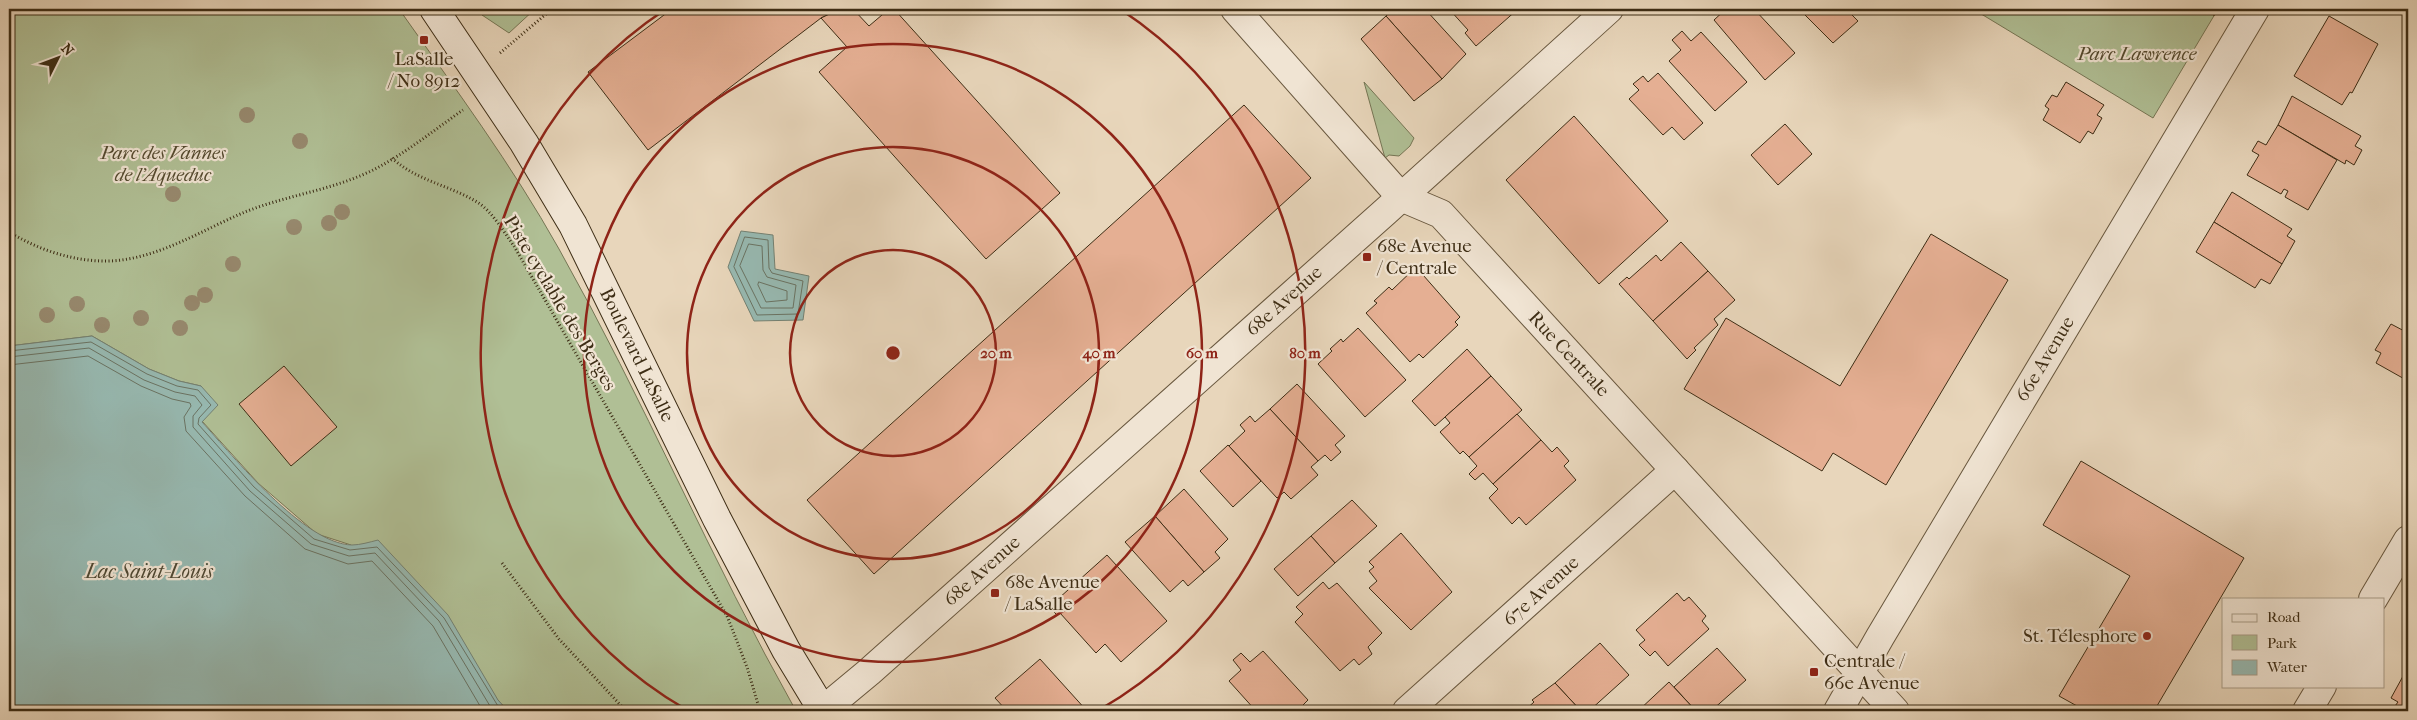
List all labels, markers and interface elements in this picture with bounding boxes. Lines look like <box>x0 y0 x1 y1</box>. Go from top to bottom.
north arrow <box>32 32 82 82</box>
marker: LaSalle / No 8912 <box>418 34 430 46</box>
text: N <box>57 40 77 60</box>
park label: Parc Lawrence <box>2077 43 2198 65</box>
place label: LaSalle / No 8912 <box>387 48 460 92</box>
park label: Parc des Vannes de l'Aqueduc <box>99 142 227 186</box>
street label: Piste cyclable des Berges <box>499 211 621 395</box>
place label: 68e Avenue / Centrale <box>1376 235 1472 279</box>
marker: 68e Avenue / Centrale <box>1361 251 1373 263</box>
street label: 68e Avenue <box>1241 261 1327 341</box>
street label: Boulevard LaSalle <box>595 285 679 425</box>
street label: Rue Centrale <box>1524 307 1614 401</box>
street label: 66e Avenue <box>2011 312 2079 406</box>
centre of rings <box>884 344 902 362</box>
text: 20 m <box>980 344 1012 362</box>
text: 40 m <box>1082 344 1116 362</box>
text: 60 m <box>1186 344 1219 362</box>
text: 80 m <box>1289 344 1321 362</box>
street label: 68e Avenue <box>939 531 1025 611</box>
street label: 67e Avenue <box>1499 551 1583 631</box>
water label: Lac Saint-Louis <box>83 560 214 583</box>
place label: 68e Avenue / LaSalle <box>1004 571 1100 615</box>
marker: 68e Avenue / LaSalle <box>989 587 1001 599</box>
legend <box>2222 598 2384 688</box>
text: Road <box>2267 608 2301 626</box>
place label: St. Télesphore <box>2023 625 2137 647</box>
marker: St. Télesphore <box>2141 630 2153 642</box>
text: Park <box>2267 634 2297 652</box>
place label: Centrale / 66e Avenue <box>1824 650 1919 694</box>
text: Water <box>2266 658 2307 676</box>
marker: Centrale / 66e Avenue <box>1808 666 1820 678</box>

